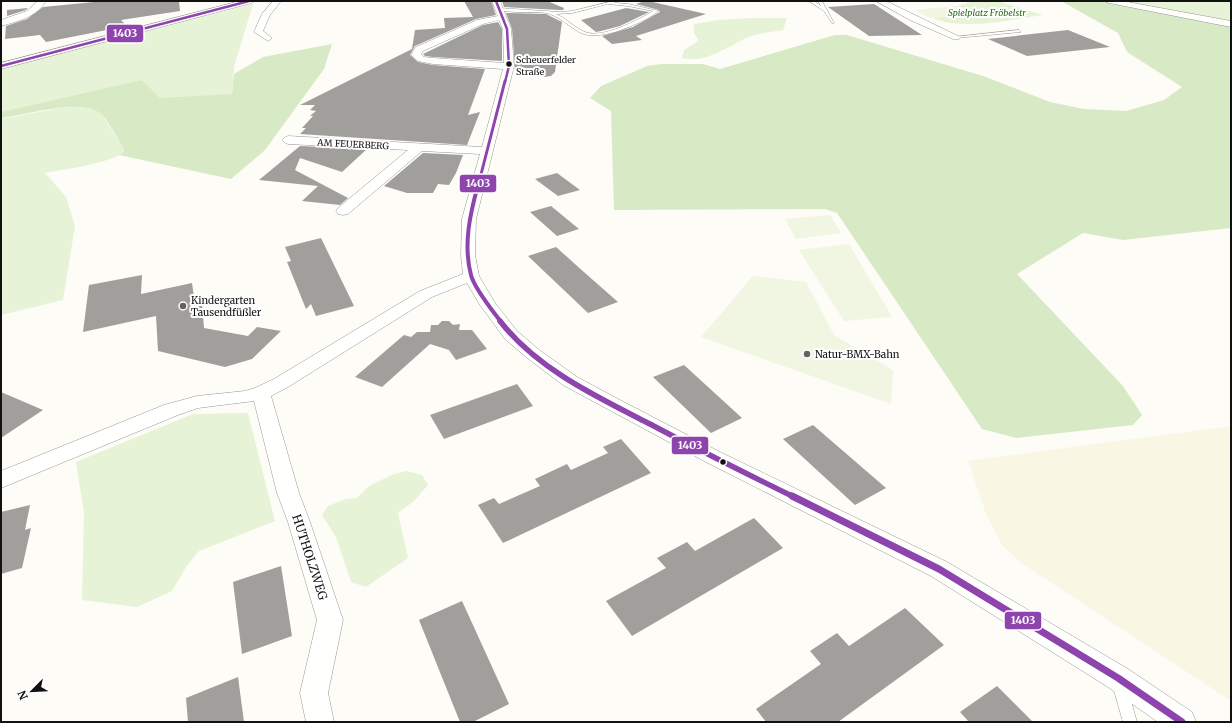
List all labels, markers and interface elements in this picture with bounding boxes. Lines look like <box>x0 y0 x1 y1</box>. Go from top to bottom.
park label: Spielplatz Fröbelstr <box>948 7 1026 18</box>
line badge: 1403 <box>106 24 144 43</box>
text: 1403 <box>113 26 137 40</box>
place label: Scheuerfelder Straße <box>516 54 576 77</box>
marker: Scheuerfelder Straße <box>504 59 514 69</box>
street label: AM FEUERBERG <box>316 137 390 151</box>
line badge: 1403 <box>459 174 497 193</box>
text: 1403 <box>466 176 490 190</box>
place label: Kindergarten Tausendfüßler <box>191 294 262 319</box>
marker: Kindergarten Tausendfüßler <box>178 301 188 311</box>
place label: Natur-BMX-Bahn <box>815 348 900 361</box>
marker: Natur-BMX-Bahn <box>802 349 812 359</box>
line badge: 1403 <box>671 436 709 455</box>
text: 1403 <box>678 438 702 452</box>
unlabelled marker <box>718 457 728 467</box>
street label: HUTHOLZWEG <box>289 512 331 602</box>
line badge: 1403 <box>1004 611 1042 630</box>
text: 1403 <box>1011 613 1035 627</box>
north arrow <box>12 671 52 711</box>
text: N <box>15 688 31 702</box>

